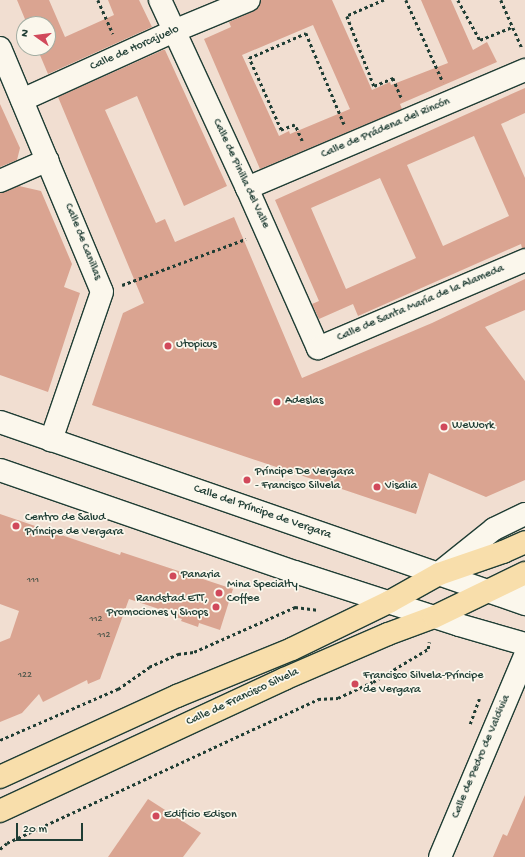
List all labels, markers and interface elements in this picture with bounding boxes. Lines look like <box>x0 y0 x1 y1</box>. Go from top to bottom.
north arrow <box>16 16 56 56</box>
street label: Calle de Horcajuelo <box>88 23 182 75</box>
text: N <box>19 28 32 38</box>
street label: Calle de Prádena del Rincón <box>319 95 453 163</box>
street label: Calle de Pinilla del Valle <box>208 117 272 231</box>
street label: Calle de Canillas <box>60 202 104 282</box>
street label: Calle de Santa María de la Alameda <box>335 262 507 346</box>
place label: Utopicus <box>176 339 217 353</box>
marker: Utopicus <box>163 341 173 351</box>
place label: Adeslas <box>285 395 323 409</box>
marker: Adeslas <box>272 397 282 407</box>
place label: WeWork <box>452 420 494 434</box>
marker: WeWork <box>439 422 449 432</box>
place label: Príncipe De Vergara - Francisco Silvela <box>255 466 354 494</box>
marker: Príncipe De Vergara - Francisco Silvela <box>242 475 252 485</box>
place label: Visalia <box>385 480 417 494</box>
marker: Visalia <box>372 482 382 492</box>
street label: Calle del Príncipe de Vergara <box>191 483 333 543</box>
place label: Centro de Salud Príncipe de Vergara <box>25 512 123 540</box>
marker: Centro de Salud Príncipe de Vergara <box>10 520 22 532</box>
place label: Panaria <box>181 569 220 583</box>
marker: Panaria <box>168 571 178 581</box>
house number: 111 <box>27 575 39 587</box>
place label: Mina Specialty Coffee <box>227 579 298 607</box>
marker: Mina Specialty Coffee <box>214 588 224 598</box>
place label: Randstad ETT, Promociones y Shops <box>107 593 208 621</box>
marker: Randstad ETT, Promociones y Shops <box>211 602 221 612</box>
house number: 112 <box>90 614 102 626</box>
house number: 112 <box>98 630 110 642</box>
street label: Calle de Francisco Silvela <box>185 666 301 730</box>
house number: 122 <box>18 670 32 682</box>
place label: Francisco Silvela-Príncipe de Vergara <box>363 670 483 698</box>
marker: Francisco Silvela-Príncipe de Vergara <box>350 679 360 689</box>
street label: Calle de Pedro de Valdivia <box>449 693 515 821</box>
place label: Edificio Edison <box>164 809 237 823</box>
marker: Edificio Edison <box>151 811 161 821</box>
scale bar <box>18 815 85 841</box>
text: 20 m <box>23 823 47 837</box>

